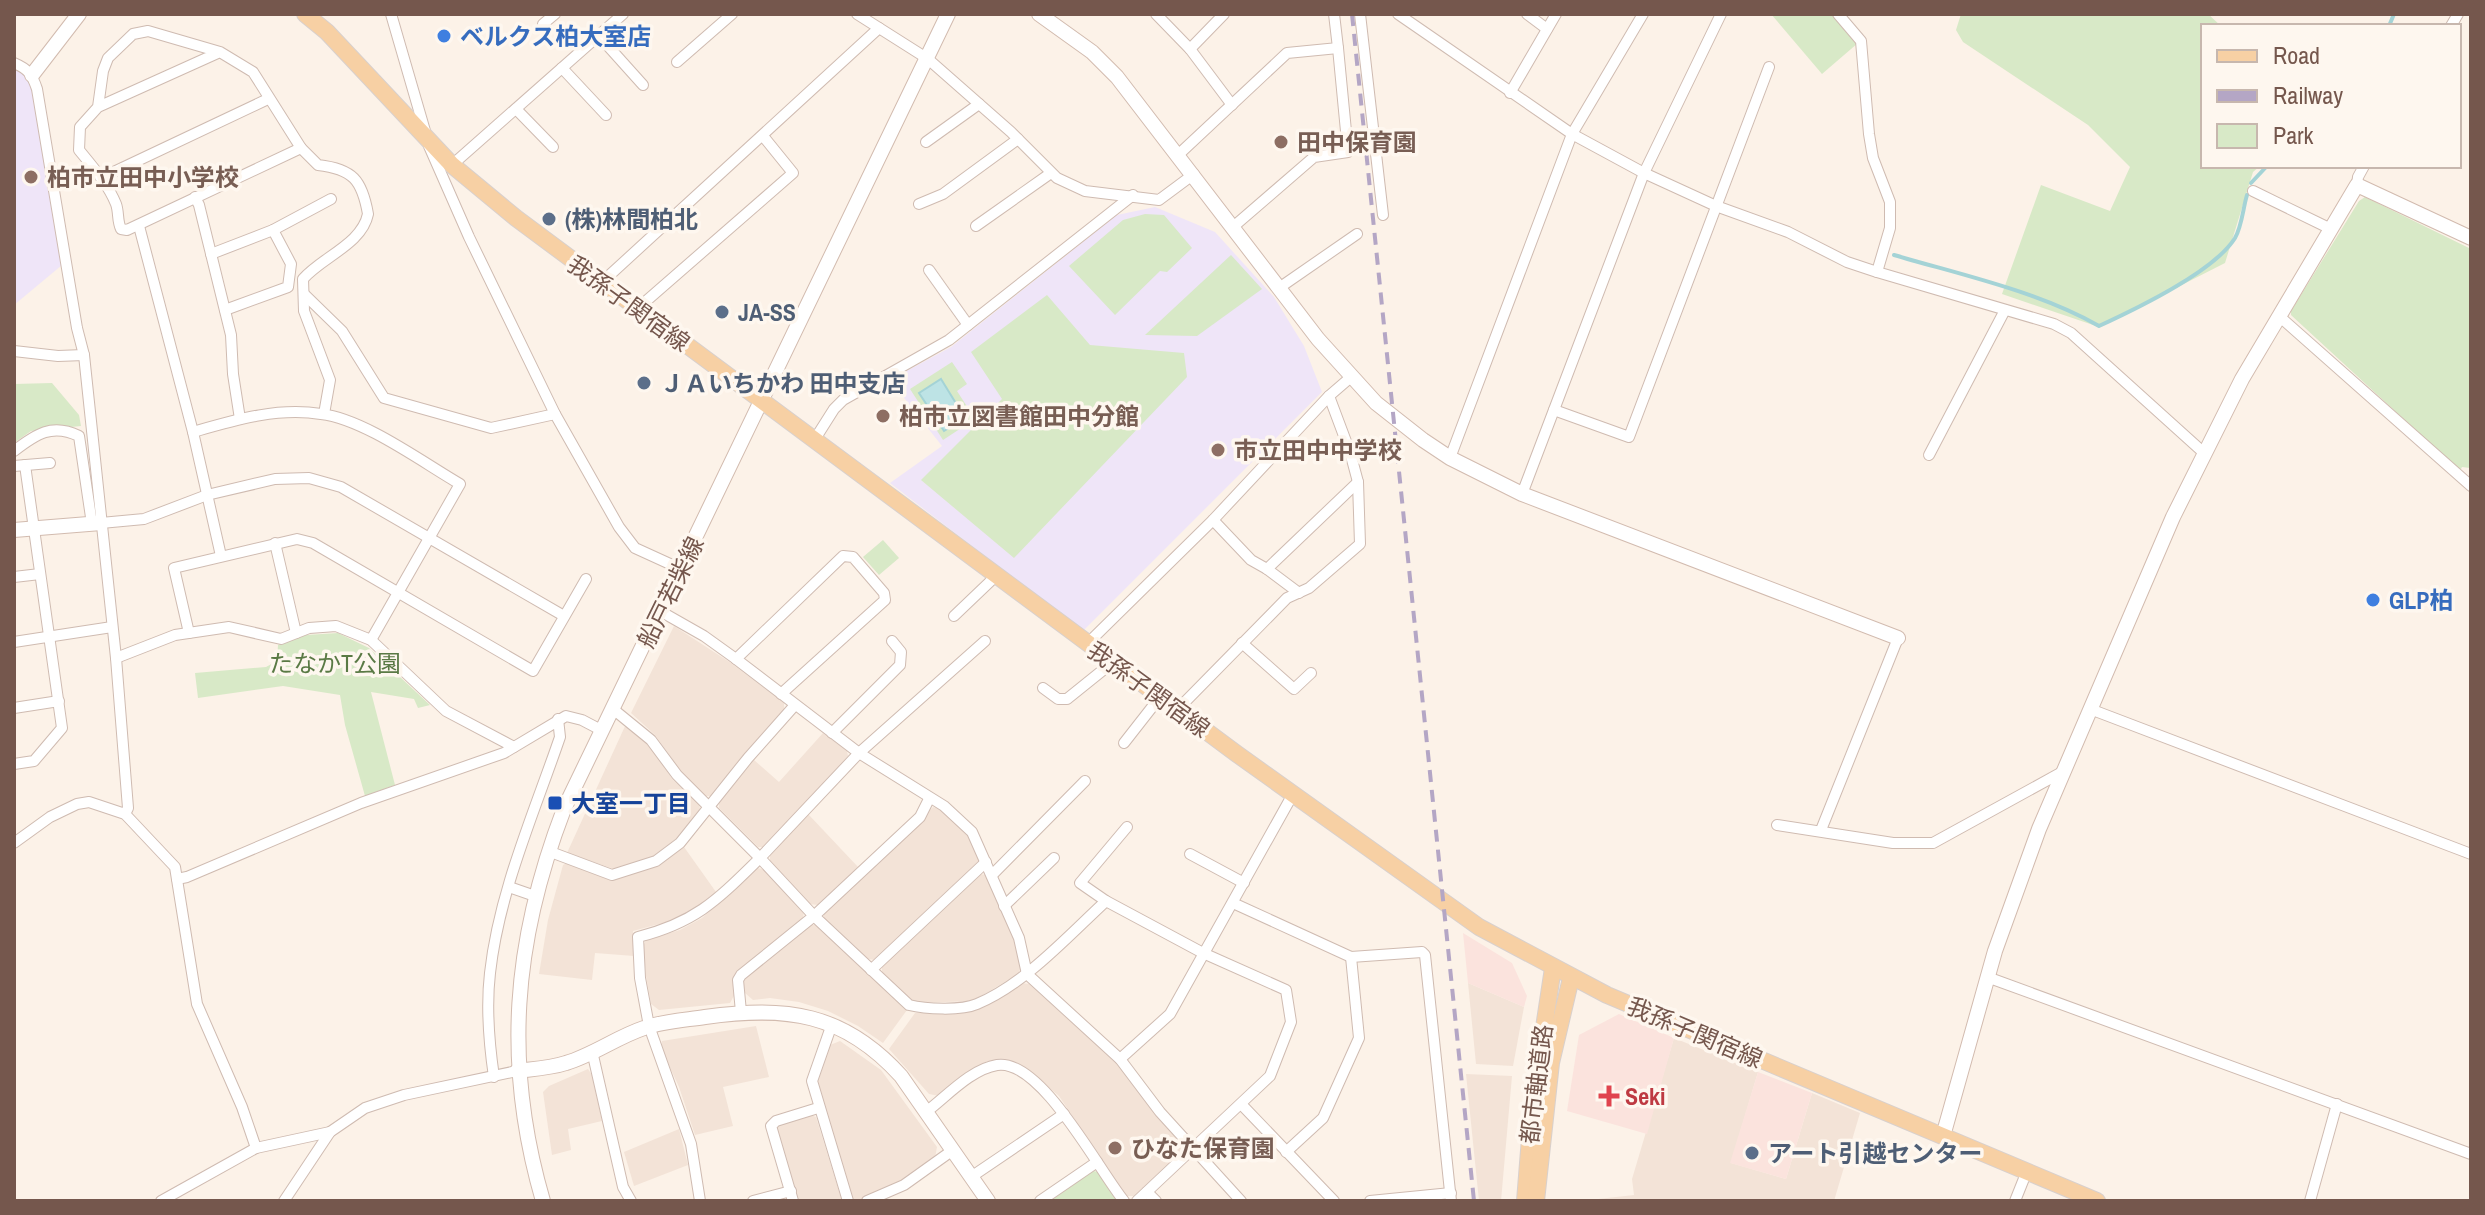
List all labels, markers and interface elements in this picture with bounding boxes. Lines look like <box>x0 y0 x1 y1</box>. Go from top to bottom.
place label: ベルクス柏大室店 <box>460 20 651 52</box>
legend <box>2201 24 2461 168</box>
marker: ベルクス柏大室店 <box>435 27 453 45</box>
text: Road <box>2273 39 2320 71</box>
text: Railway <box>2273 79 2343 111</box>
text: Park <box>2273 119 2314 151</box>
place label: 田中保育園 <box>1297 126 1417 158</box>
marker: 田中保育園 <box>1272 133 1290 151</box>
place label: 柏市立田中小学校 <box>47 161 239 193</box>
marker: 柏市立田中小学校 <box>22 168 40 186</box>
place label: (株)林間柏北 <box>565 203 698 235</box>
marker: (株)林間柏北 <box>540 210 558 228</box>
street label: 我孫子関宿線 <box>561 248 697 358</box>
place label: JA-SS <box>738 296 796 328</box>
marker: JA-SS <box>713 303 731 321</box>
place label: ＪＡいちかわ 田中支店 <box>660 367 905 399</box>
marker: ＪＡいちかわ 田中支店 <box>635 374 653 392</box>
place label: 柏市立図書館田中分館 <box>899 400 1139 432</box>
marker: 柏市立図書館田中分館 <box>874 407 892 425</box>
place label: 市立田中中学校 <box>1234 434 1402 466</box>
marker: 市立田中中学校 <box>1209 441 1227 459</box>
street label: 船戸若柴線 <box>629 531 711 653</box>
place label: GLP柏 <box>2389 584 2453 616</box>
marker: GLP柏 <box>2364 591 2382 609</box>
street label: 我孫子関宿線 <box>1081 634 1217 744</box>
park label: たなかT公園 <box>269 647 401 679</box>
place label: 大室一丁目 <box>571 787 691 819</box>
marker: 大室一丁目 <box>546 794 564 812</box>
street label: 我孫子関宿線 <box>1622 989 1768 1075</box>
street label: 都市軸道路 <box>1513 1022 1559 1146</box>
place label: Seki <box>1625 1080 1666 1112</box>
marker: Seki <box>1600 1087 1618 1105</box>
place label: ひなた保育園 <box>1131 1132 1275 1164</box>
place label: アート引越センター <box>1768 1137 1983 1169</box>
marker: ひなた保育園 <box>1106 1139 1124 1157</box>
marker: アート引越センター <box>1743 1144 1761 1162</box>

